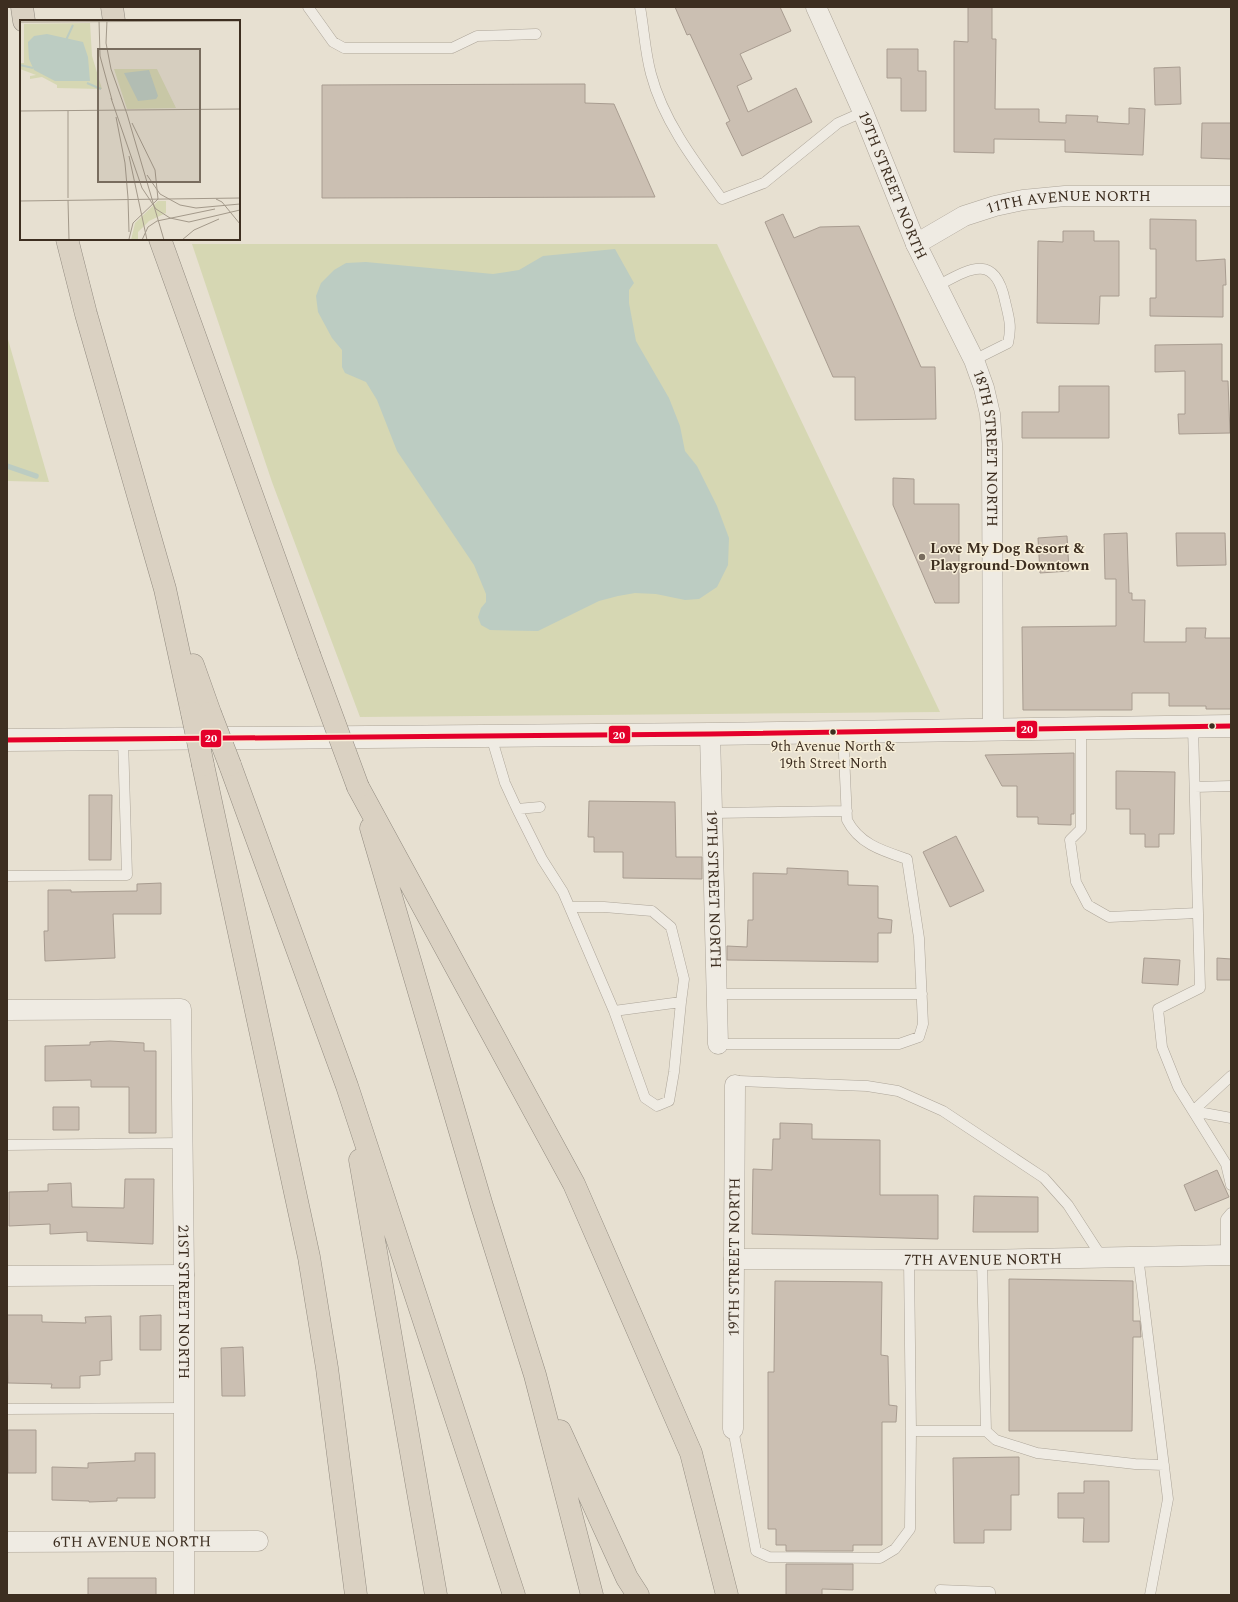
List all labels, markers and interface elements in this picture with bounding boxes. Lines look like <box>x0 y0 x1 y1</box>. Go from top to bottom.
inset map <box>20 20 240 240</box>
street label: 19TH STREET NORTH <box>852 108 933 264</box>
street label: 11TH AVENUE NORTH <box>983 185 1151 220</box>
street label: 18TH STREET NORTH <box>966 366 1003 527</box>
place label: Love My Dog Resort & Playground-Downtown <box>930 537 1090 577</box>
marker: Love My Dog Resort & Playground-Downtown <box>917 552 927 562</box>
line badge: 20 <box>1016 720 1038 739</box>
text: 20 <box>1021 721 1033 738</box>
unlabelled marker <box>1207 721 1217 731</box>
line badge: 20 <box>608 725 631 744</box>
text: 20 <box>613 727 625 744</box>
marker: 9th Avenue North & 19th Street North <box>828 727 838 737</box>
line badge: 20 <box>200 729 222 748</box>
text: 20 <box>205 730 217 747</box>
place label: 9th Avenue North & 19th Street North <box>771 736 895 774</box>
street label: 19TH STREET NORTH <box>700 809 727 969</box>
street label: 19TH STREET NORTH <box>723 1178 746 1336</box>
street label: 21ST STREET NORTH <box>171 1225 195 1379</box>
street label: 7TH AVENUE NORTH <box>904 1247 1062 1272</box>
street label: 6TH AVENUE NORTH <box>53 1530 211 1554</box>

